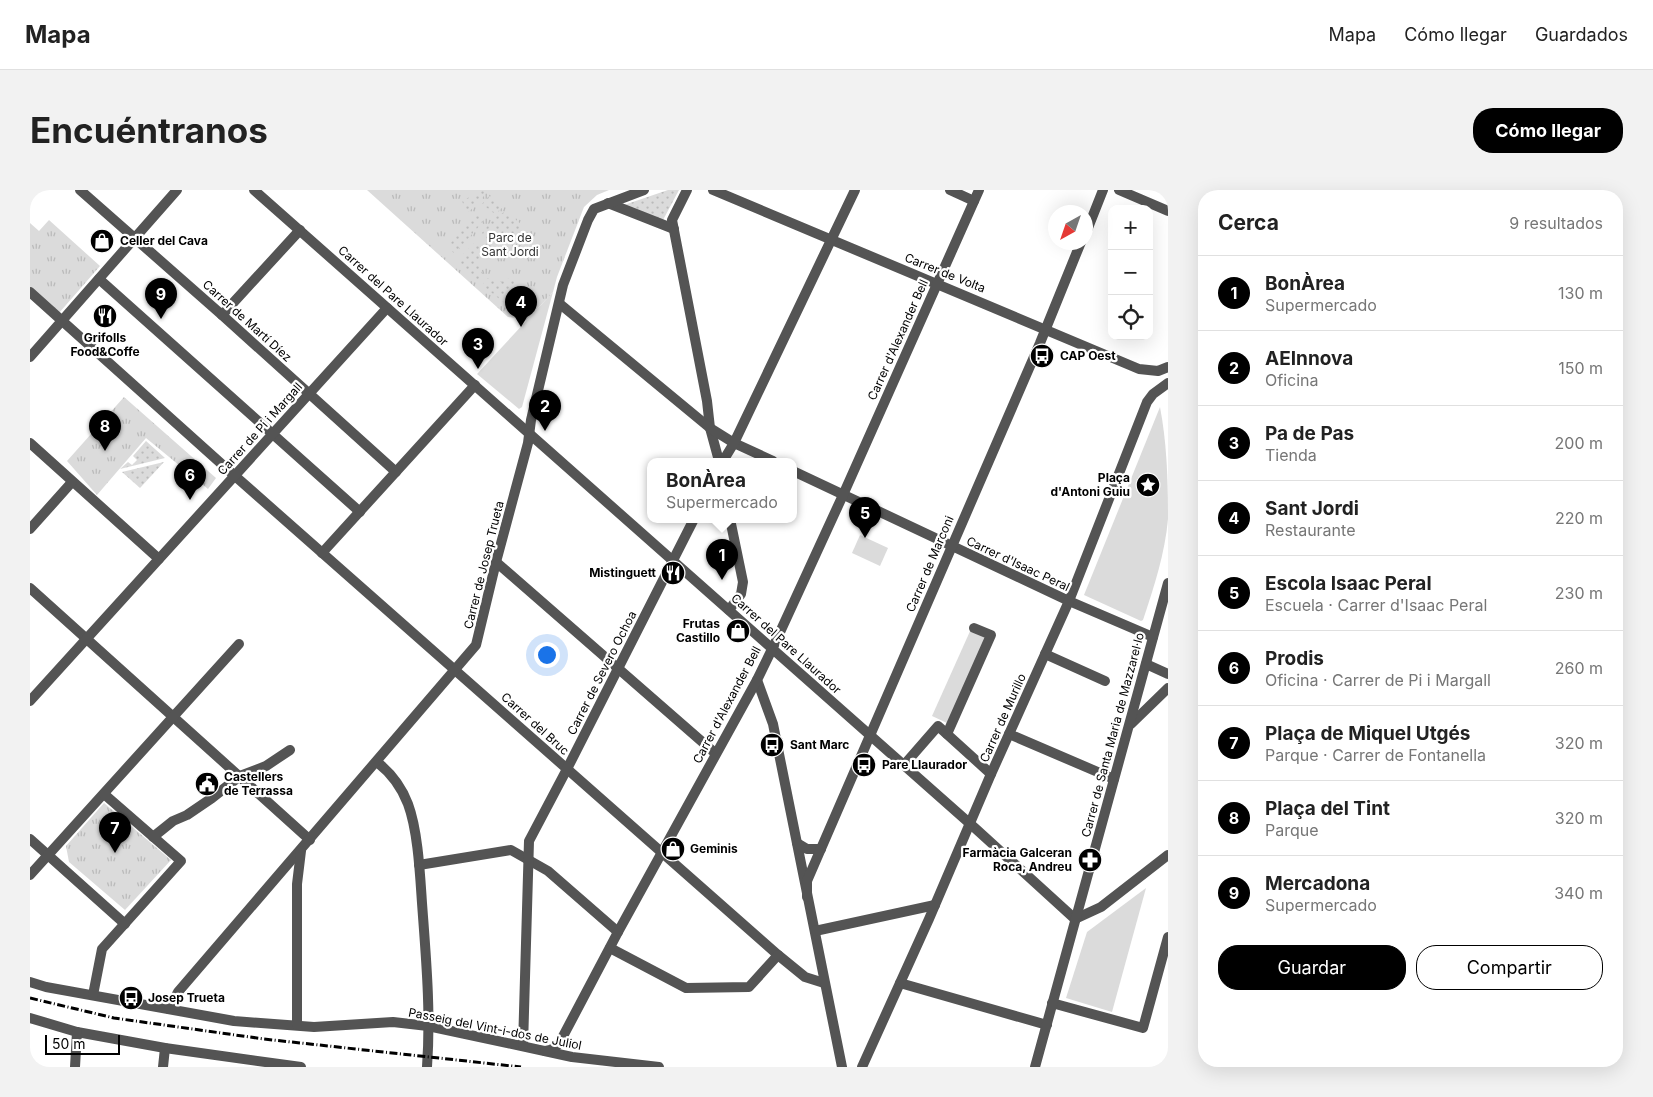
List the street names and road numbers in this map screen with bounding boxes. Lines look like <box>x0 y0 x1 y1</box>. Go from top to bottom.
street label: Carrer del Pare Llaurador <box>335 242 452 349</box>
street label: Carrer de Volta <box>903 250 988 296</box>
street label: Carrer de Martí Díez <box>200 277 295 365</box>
street label: Carrer d'Alexander Bell <box>864 277 931 403</box>
street label: Carrer de Pi i Margall <box>214 379 305 478</box>
street label: Carrer de Josep Trueta <box>460 499 507 631</box>
street label: Carrer de Marconi <box>902 513 957 614</box>
street label: Carrer d'Isaac Peral <box>964 533 1072 594</box>
street label: Carrer del Pare Llaurador <box>728 590 845 697</box>
street label: Carrer de Severo Ochoa <box>564 608 639 737</box>
street label: Carrer de Santa Maria de Mazzarel·lo <box>1078 631 1147 839</box>
street label: Carrer d'Alexander Bell <box>689 644 764 766</box>
street label: Carrer de Murillo <box>976 671 1029 765</box>
street label: Carrer del Bruc <box>498 689 573 758</box>
street label: Passeig del Vint-i-dos de Juliol <box>407 1004 583 1053</box>

